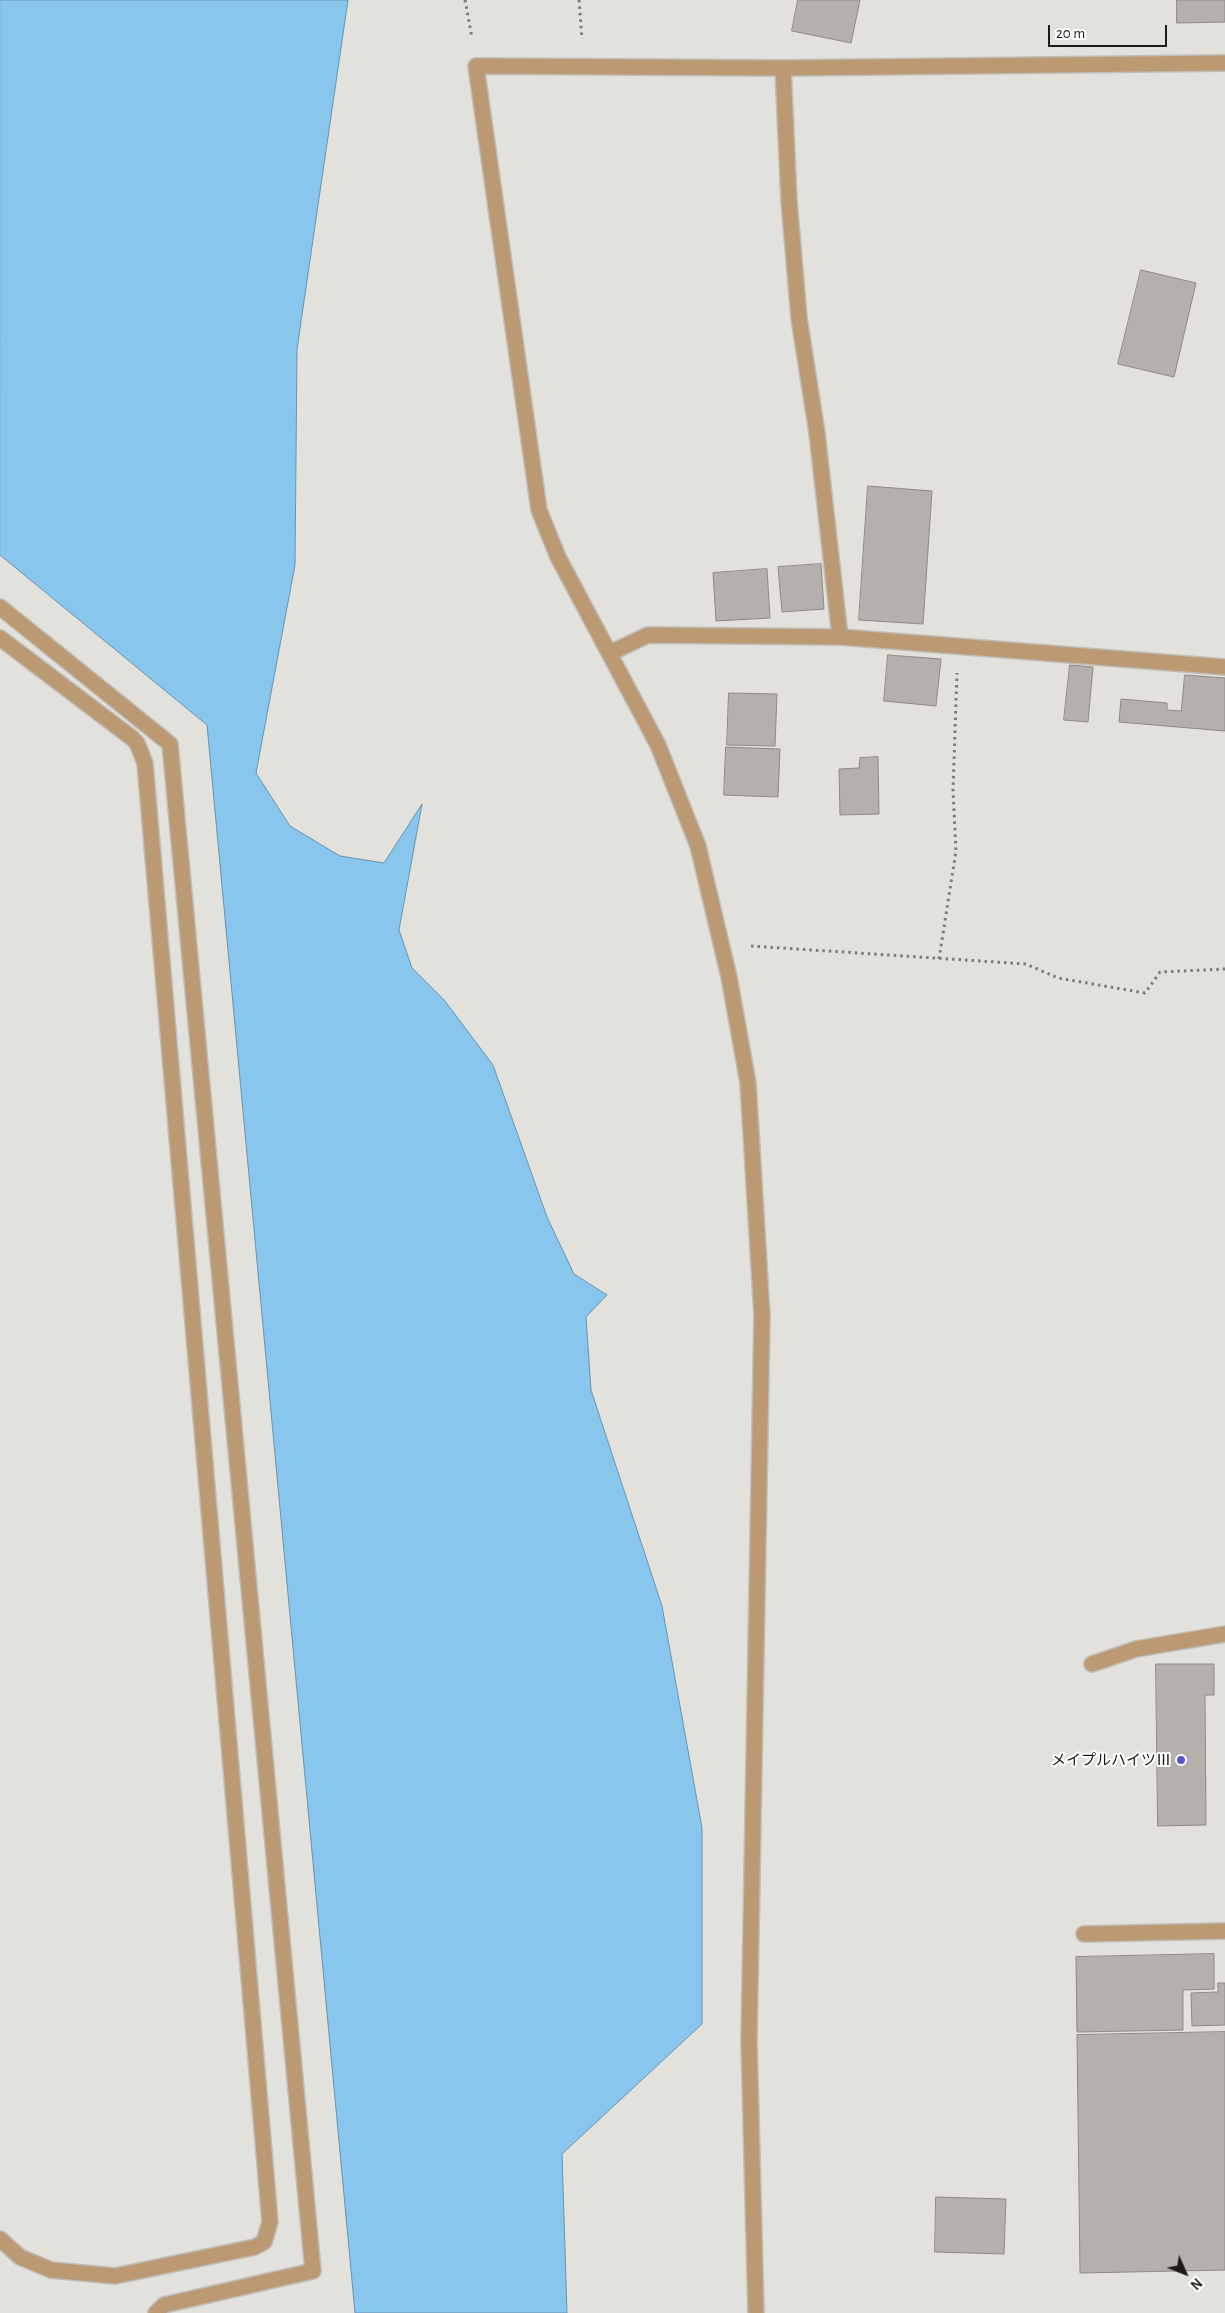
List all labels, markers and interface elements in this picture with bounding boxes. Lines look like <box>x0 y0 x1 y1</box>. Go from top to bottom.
scale bar <box>1050 15 1169 47</box>
text: 20 m <box>1056 26 1085 41</box>
place label: メイプルハイツⅢ <box>1051 1751 1171 1769</box>
marker: メイプルハイツⅢ <box>1175 1754 1187 1766</box>
north arrow <box>1160 2248 1210 2298</box>
text: N <box>1187 2275 1204 2292</box>

